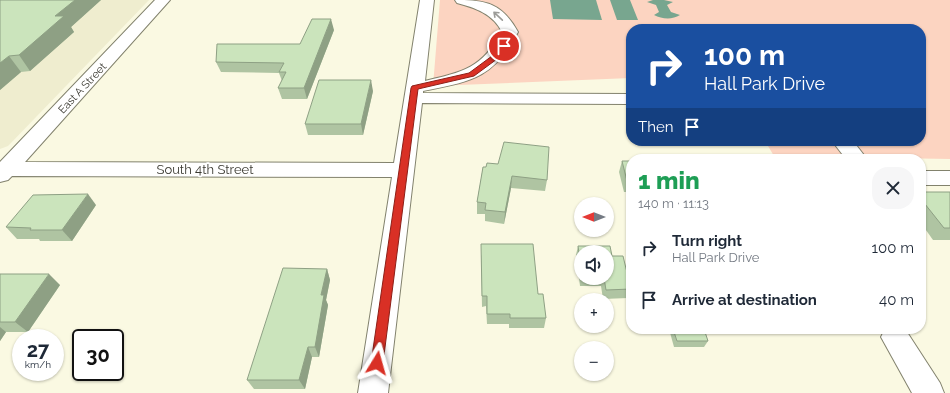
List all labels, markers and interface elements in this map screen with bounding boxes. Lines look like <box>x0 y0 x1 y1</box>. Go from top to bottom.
one-way arrow <box>493 12 503 21</box>
pin <box>487 29 521 63</box>
icon: arrive <box>493 35 515 57</box>
text: 100 m <box>704 39 785 72</box>
icon: right <box>638 40 690 92</box>
street label: East A Street <box>56 60 109 116</box>
text: Hall Park Drive <box>704 73 825 94</box>
icon: arrive <box>681 116 703 138</box>
text: Then <box>638 118 673 136</box>
street label: South 4th Street <box>157 162 254 177</box>
text: 1 min <box>638 166 700 195</box>
button: close <box>872 167 914 209</box>
text: 140 m · 11:13 <box>638 196 709 211</box>
north arrow <box>574 197 614 237</box>
map controls <box>574 197 614 381</box>
text: Turn right <box>672 232 742 250</box>
icon: right <box>638 237 660 259</box>
text: 100 m <box>872 239 914 257</box>
button: sound <box>574 245 614 285</box>
text: Hall Park Drive <box>672 250 760 265</box>
icon: arrive <box>638 289 660 311</box>
text: Arrive at destination <box>672 291 817 309</box>
text: 40 m <box>879 291 914 309</box>
button: + <box>574 293 614 333</box>
speed limit sign: 30 <box>72 329 124 381</box>
text: 27 <box>27 338 49 362</box>
button: − <box>574 341 614 381</box>
position arrow <box>356 342 398 384</box>
text: km/h <box>25 359 51 370</box>

